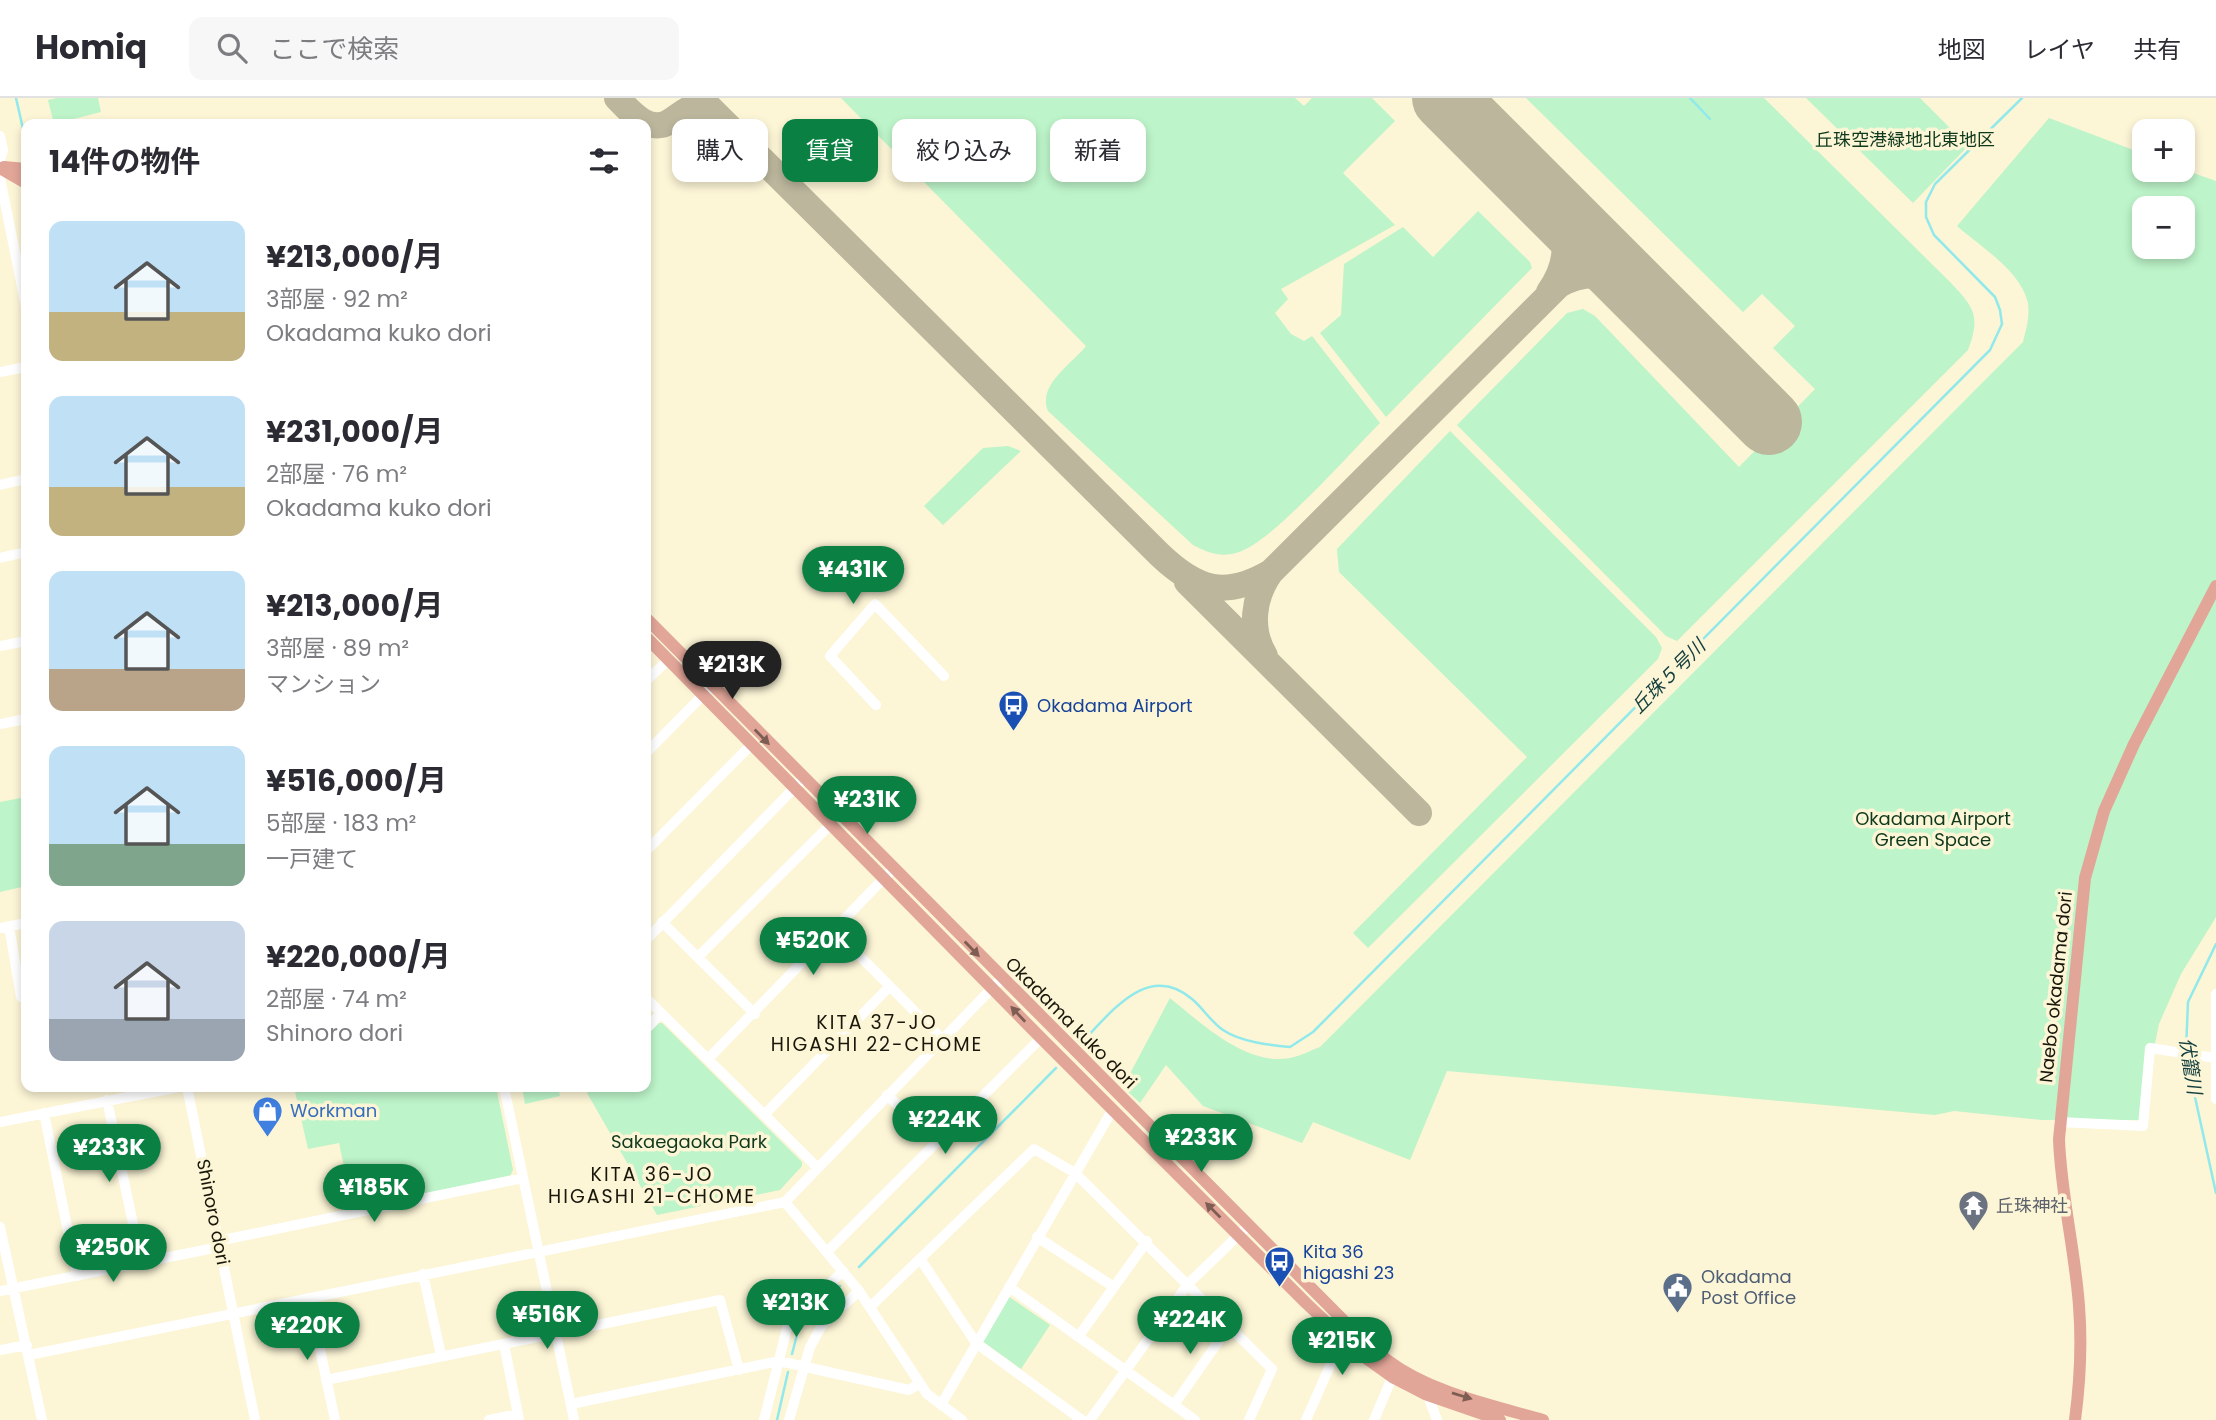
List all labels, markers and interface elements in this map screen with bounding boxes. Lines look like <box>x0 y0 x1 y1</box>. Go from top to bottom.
search box <box>189 17 679 80</box>
text: Homiq <box>35 24 147 71</box>
icon: search <box>213 29 251 67</box>
text: ここで検索 <box>269 31 399 67</box>
text: 地図 <box>1938 33 1986 66</box>
text: レイヤ <box>2024 33 2095 66</box>
text: 共有 <box>2133 33 2181 66</box>
chip: 購入 <box>672 119 768 182</box>
chip: 賃貸 <box>782 119 878 182</box>
chip: 絞り込み <box>892 119 1036 182</box>
chip: 新着 <box>1050 119 1146 182</box>
map controls <box>2132 119 2195 259</box>
button: + <box>2132 119 2195 182</box>
park label: 丘珠空港緑地北東地区 <box>1815 127 1995 152</box>
text: 14件の物件 <box>49 140 201 183</box>
icon: filters <box>585 142 623 180</box>
button: − <box>2132 196 2195 259</box>
text: ¥213,000/月 <box>266 235 444 278</box>
icon: home <box>105 249 189 333</box>
text: 3部屋 · 92 m² <box>266 283 408 315</box>
text: Okadama kuko dori <box>266 317 492 349</box>
text: ¥231,000/月 <box>266 410 444 453</box>
icon: home <box>105 424 189 508</box>
text: 2部屋 · 76 m² <box>266 458 407 490</box>
text: Okadama kuko dori <box>266 492 492 524</box>
pin: ¥431K <box>804 546 902 606</box>
text: ¥431K <box>818 553 888 585</box>
text: ¥213,000/月 <box>266 584 444 627</box>
icon: home <box>105 599 189 683</box>
text: 3部屋 · 89 m² <box>266 632 409 664</box>
water label: 丘珠５号川 <box>1625 632 1713 719</box>
pin: ¥213K <box>683 642 781 701</box>
text: ¥213K <box>698 648 766 680</box>
text: マンション <box>266 668 381 700</box>
bus stop icon: Okadama Airport <box>997 689 1031 733</box>
place label: Okadama Airport <box>1037 693 1193 718</box>
one-way arrow <box>753 728 770 745</box>
text: ¥516,000/月 <box>266 759 447 802</box>
icon: home <box>105 774 189 858</box>
pin: ¥231K <box>818 776 916 836</box>
text: ¥231K <box>833 783 901 815</box>
park label: Okadama Airport Green Space <box>1855 806 2011 852</box>
text: 5部屋 · 183 m² <box>266 807 416 839</box>
text: 一戸建て <box>266 843 358 875</box>
street label: Naebo okadama dori <box>2033 890 2078 1084</box>
pin: ¥520K <box>764 918 862 977</box>
text: ¥520K <box>776 924 850 956</box>
text: ¥220,000/月 <box>266 935 451 978</box>
one-way arrow <box>963 940 980 957</box>
icon: home <box>105 949 189 1033</box>
street label: Okadama kuko dori <box>1000 951 1143 1094</box>
text: 2部屋 · 74 m² <box>266 983 407 1015</box>
one-way arrow <box>1010 1005 1026 1023</box>
district label: KITA 37-JO HIGASHI 22-CHOME <box>771 1009 983 1058</box>
text: Shinoro dori <box>266 1017 403 1049</box>
water label: 伏籠川 <box>2173 1036 2209 1098</box>
shop icon: Workman <box>250 1094 284 1138</box>
pin: ¥224K <box>896 1096 994 1156</box>
place label: Workman <box>290 1098 377 1123</box>
text: ¥224K <box>908 1103 982 1135</box>
pin: ¥233K <box>1152 1114 1250 1174</box>
text: ¥233K <box>1165 1121 1237 1153</box>
pin: ¥233K <box>60 1124 158 1184</box>
park label: Sakaegaoka Park <box>611 1129 768 1154</box>
text: ¥233K <box>73 1131 145 1163</box>
street label: Shinoro dori <box>191 1157 236 1267</box>
district label: KITA 36-JO HIGASHI 21-CHOME <box>548 1161 756 1210</box>
pin: ¥185K <box>325 1164 423 1224</box>
text: ¥185K <box>339 1171 409 1203</box>
temple icon: 丘珠神社 <box>1956 1189 1990 1233</box>
place label: 丘珠神社 <box>1996 1193 2068 1218</box>
one-way arrow <box>1205 1202 1221 1218</box>
pin: ¥250K <box>64 1224 162 1284</box>
text: ¥250K <box>76 1231 150 1263</box>
place label: Kita 36 higashi 23 <box>1303 1239 1394 1285</box>
bus stop icon: Kita 36 higashi 23 <box>1263 1245 1297 1289</box>
place label: Okadama Post Office <box>1701 1264 1796 1310</box>
public building icon: Okadama Post Office <box>1661 1270 1695 1314</box>
pin: ¥213K <box>747 1280 845 1339</box>
text: ¥213K <box>762 1286 830 1318</box>
pin: ¥516K <box>498 1292 596 1351</box>
pin: ¥224K <box>1141 1296 1239 1356</box>
text: ¥516K <box>512 1298 582 1330</box>
pin: ¥220K <box>258 1302 356 1362</box>
text: ¥224K <box>1153 1303 1227 1335</box>
text: ¥220K <box>271 1309 343 1341</box>
pin: ¥215K <box>1293 1318 1391 1377</box>
text: ¥215K <box>1308 1324 1376 1356</box>
one-way arrow <box>1452 1391 1473 1402</box>

